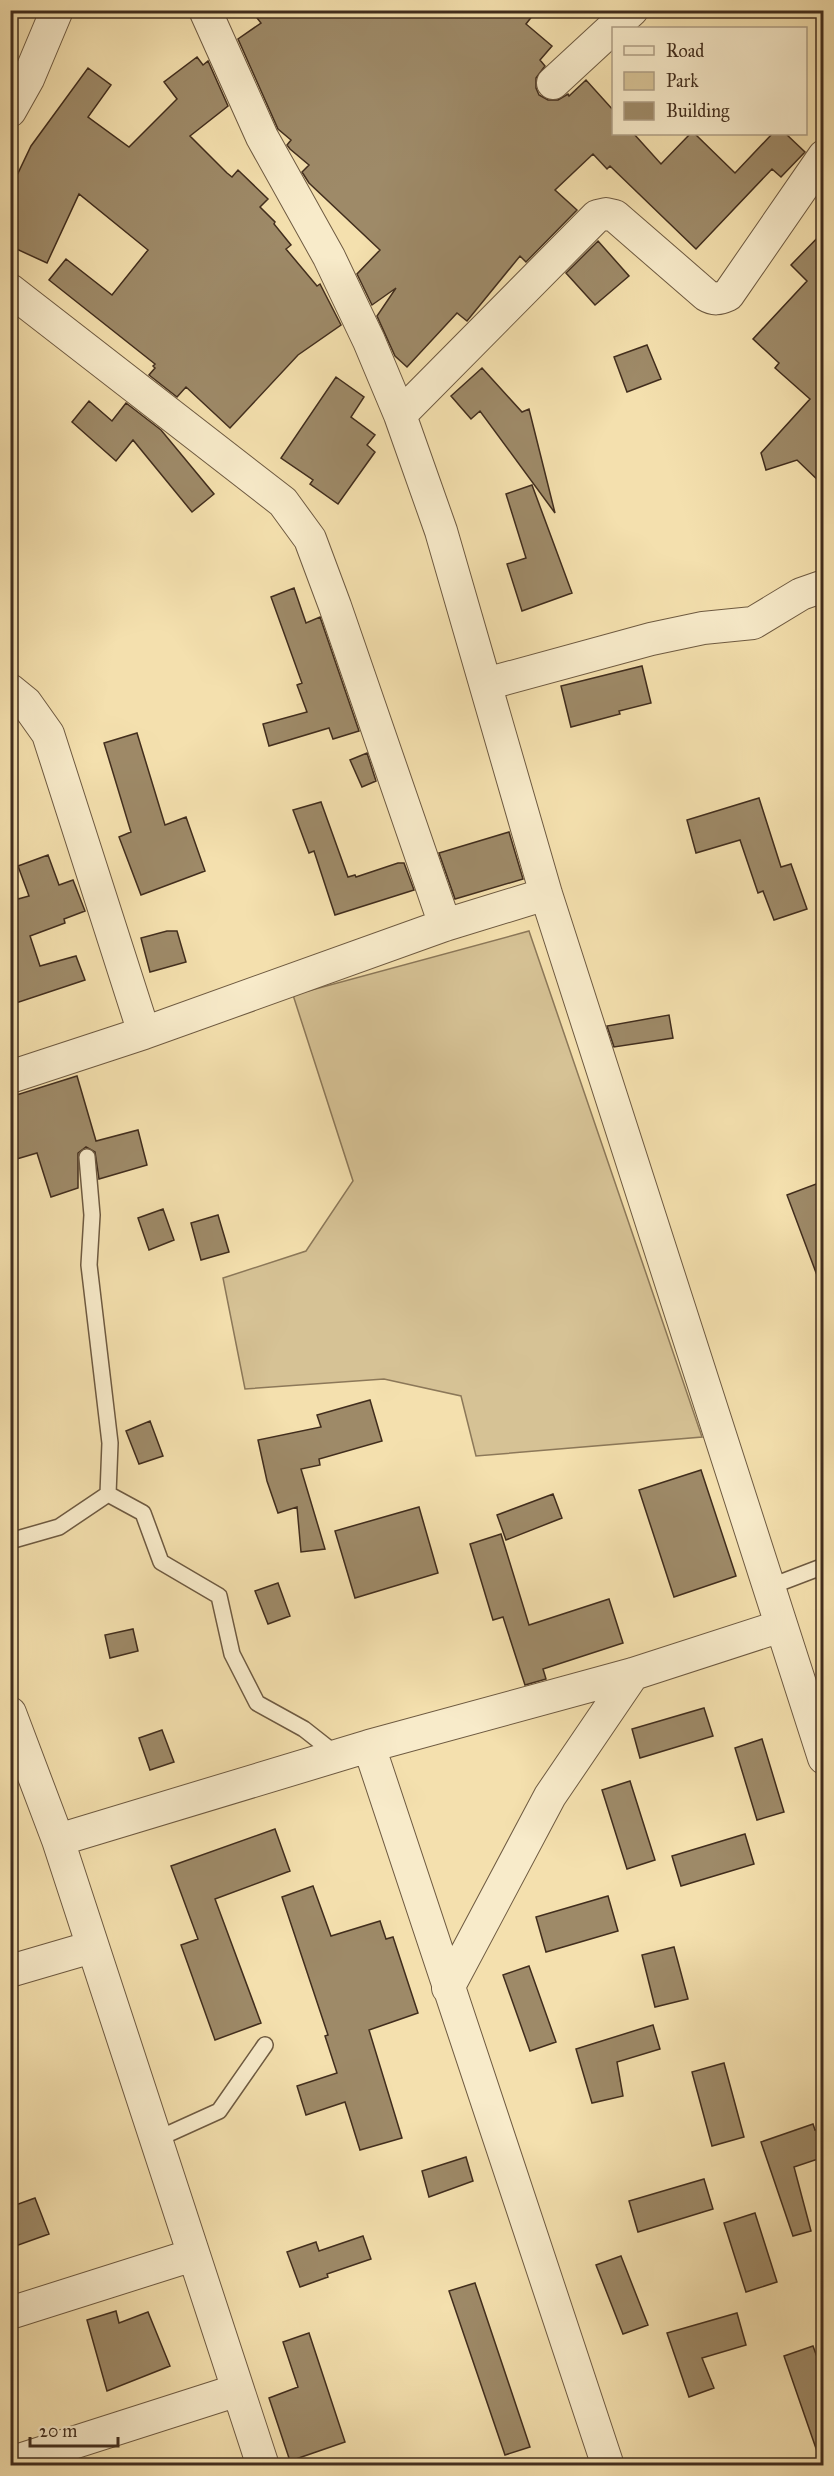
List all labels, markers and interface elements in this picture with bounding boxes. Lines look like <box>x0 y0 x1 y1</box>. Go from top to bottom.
legend <box>612 27 807 135</box>
text: Road <box>666 40 704 62</box>
text: Park <box>666 70 699 92</box>
text: Building <box>666 100 730 123</box>
scale bar <box>30 2410 118 2448</box>
text: 20 m <box>39 2420 77 2442</box>

